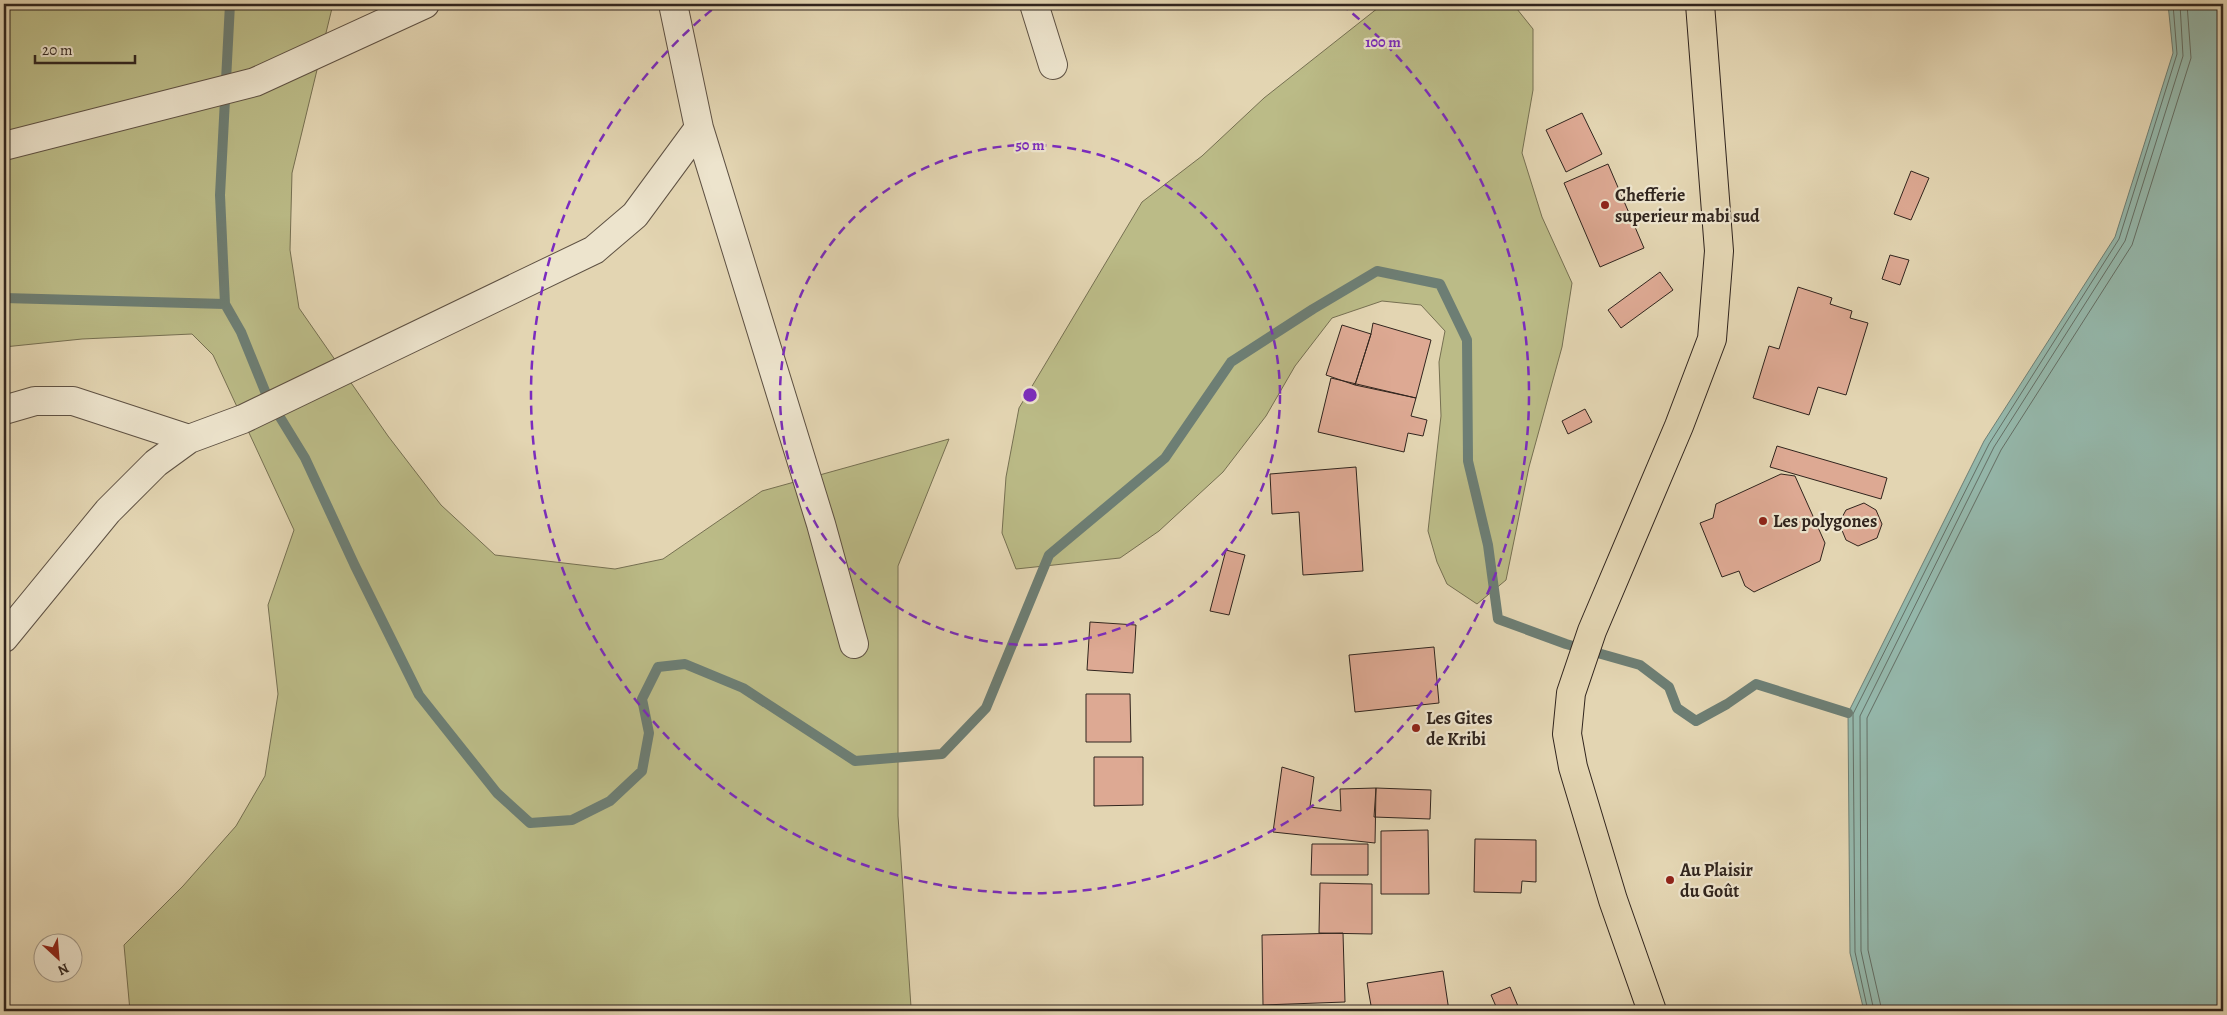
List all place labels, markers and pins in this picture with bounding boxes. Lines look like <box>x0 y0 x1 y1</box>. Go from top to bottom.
place label: Chefferie superieur mabi sud <box>1615 183 1760 228</box>
marker: Chefferie superieur mabi sud <box>1599 199 1611 211</box>
centre of rings <box>1021 386 1039 404</box>
place label: Les polygones <box>1773 509 1877 533</box>
marker: Les polygones <box>1757 515 1769 527</box>
place label: Les Gites de Kribi <box>1426 706 1493 751</box>
marker: Les Gites de Kribi <box>1410 722 1422 734</box>
place label: Au Plaisir du Goût <box>1679 858 1754 903</box>
marker: Au Plaisir du Goût <box>1664 874 1676 886</box>

